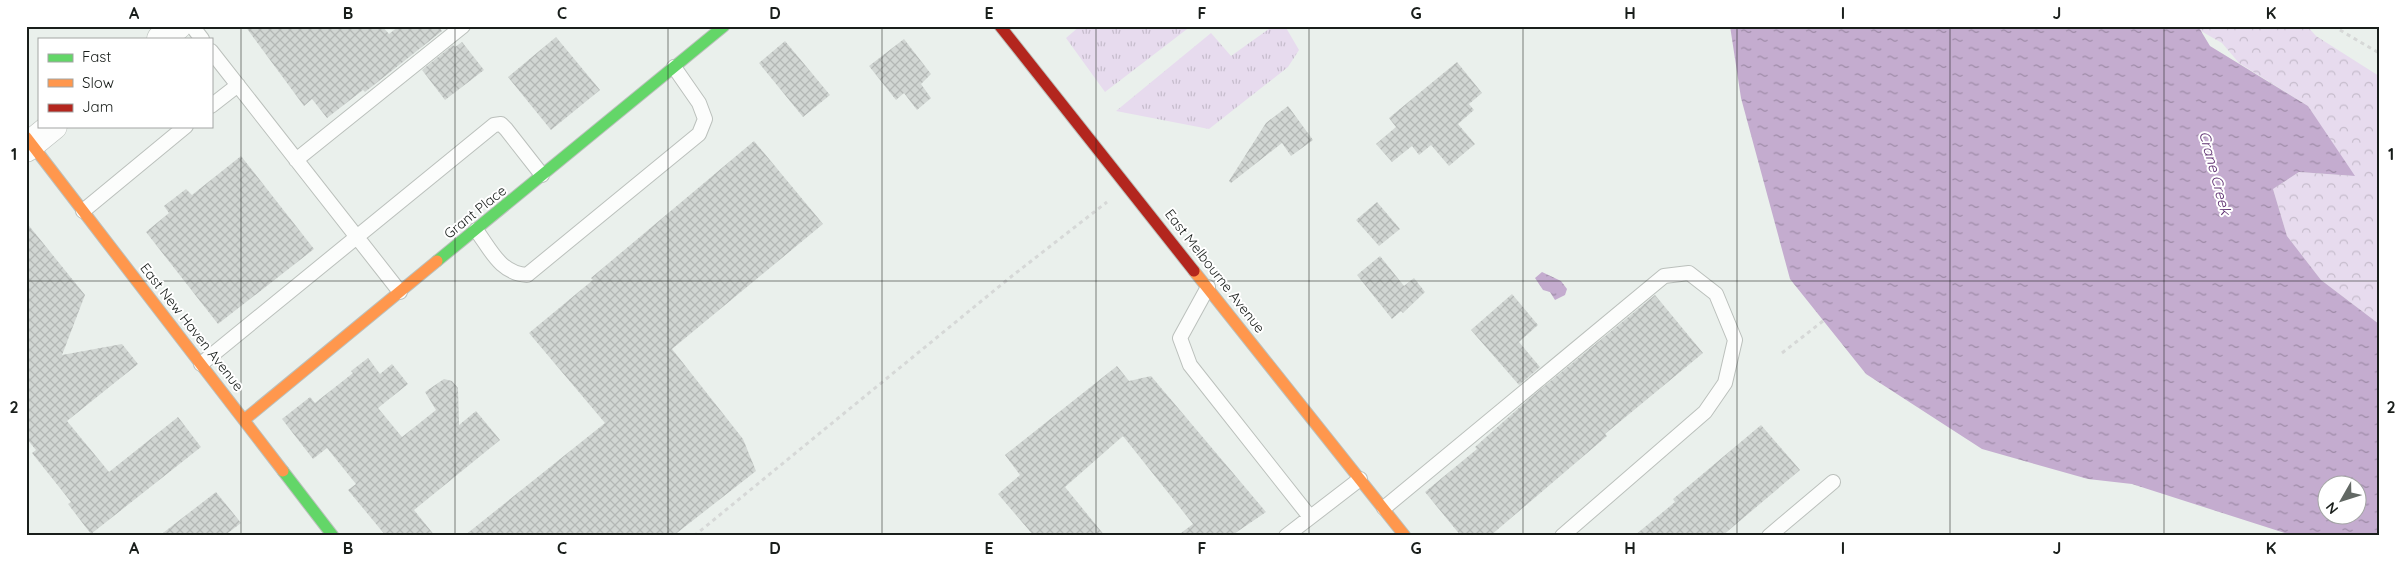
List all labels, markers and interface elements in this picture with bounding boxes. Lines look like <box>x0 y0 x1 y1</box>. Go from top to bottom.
text: A <box>129 3 140 23</box>
text: B <box>343 3 353 23</box>
text: C <box>557 3 567 23</box>
text: D <box>769 3 781 23</box>
text: E <box>984 3 994 23</box>
text: F <box>1198 3 1207 23</box>
text: G <box>1410 3 1422 23</box>
text: H <box>1624 3 1636 23</box>
text: I <box>1841 3 1845 23</box>
text: J <box>2053 3 2061 23</box>
text: K <box>2266 3 2276 23</box>
legend <box>38 38 212 128</box>
text: Fast <box>82 47 111 66</box>
text: Slow <box>82 73 114 92</box>
text: Jam <box>82 97 113 116</box>
water label: Crane Creek <box>2195 129 2236 219</box>
text: 1 <box>11 144 17 164</box>
text: 1 <box>2388 144 2394 164</box>
street label: Grant Place <box>440 181 510 243</box>
street label: East Melbourne Avenue <box>1161 205 1269 337</box>
street label: East New Haven Avenue <box>136 259 248 395</box>
text: 2 <box>9 397 19 417</box>
text: 2 <box>2386 397 2396 417</box>
north arrow <box>2318 474 2368 524</box>
text: N <box>2322 499 2342 518</box>
text: A <box>129 538 140 558</box>
text: B <box>343 538 353 558</box>
text: C <box>557 538 567 558</box>
text: D <box>769 538 781 558</box>
text: E <box>984 538 994 558</box>
text: F <box>1198 538 1207 558</box>
text: G <box>1410 538 1422 558</box>
text: H <box>1624 538 1636 558</box>
text: I <box>1841 538 1845 558</box>
text: J <box>2053 538 2061 558</box>
text: K <box>2266 538 2276 558</box>

